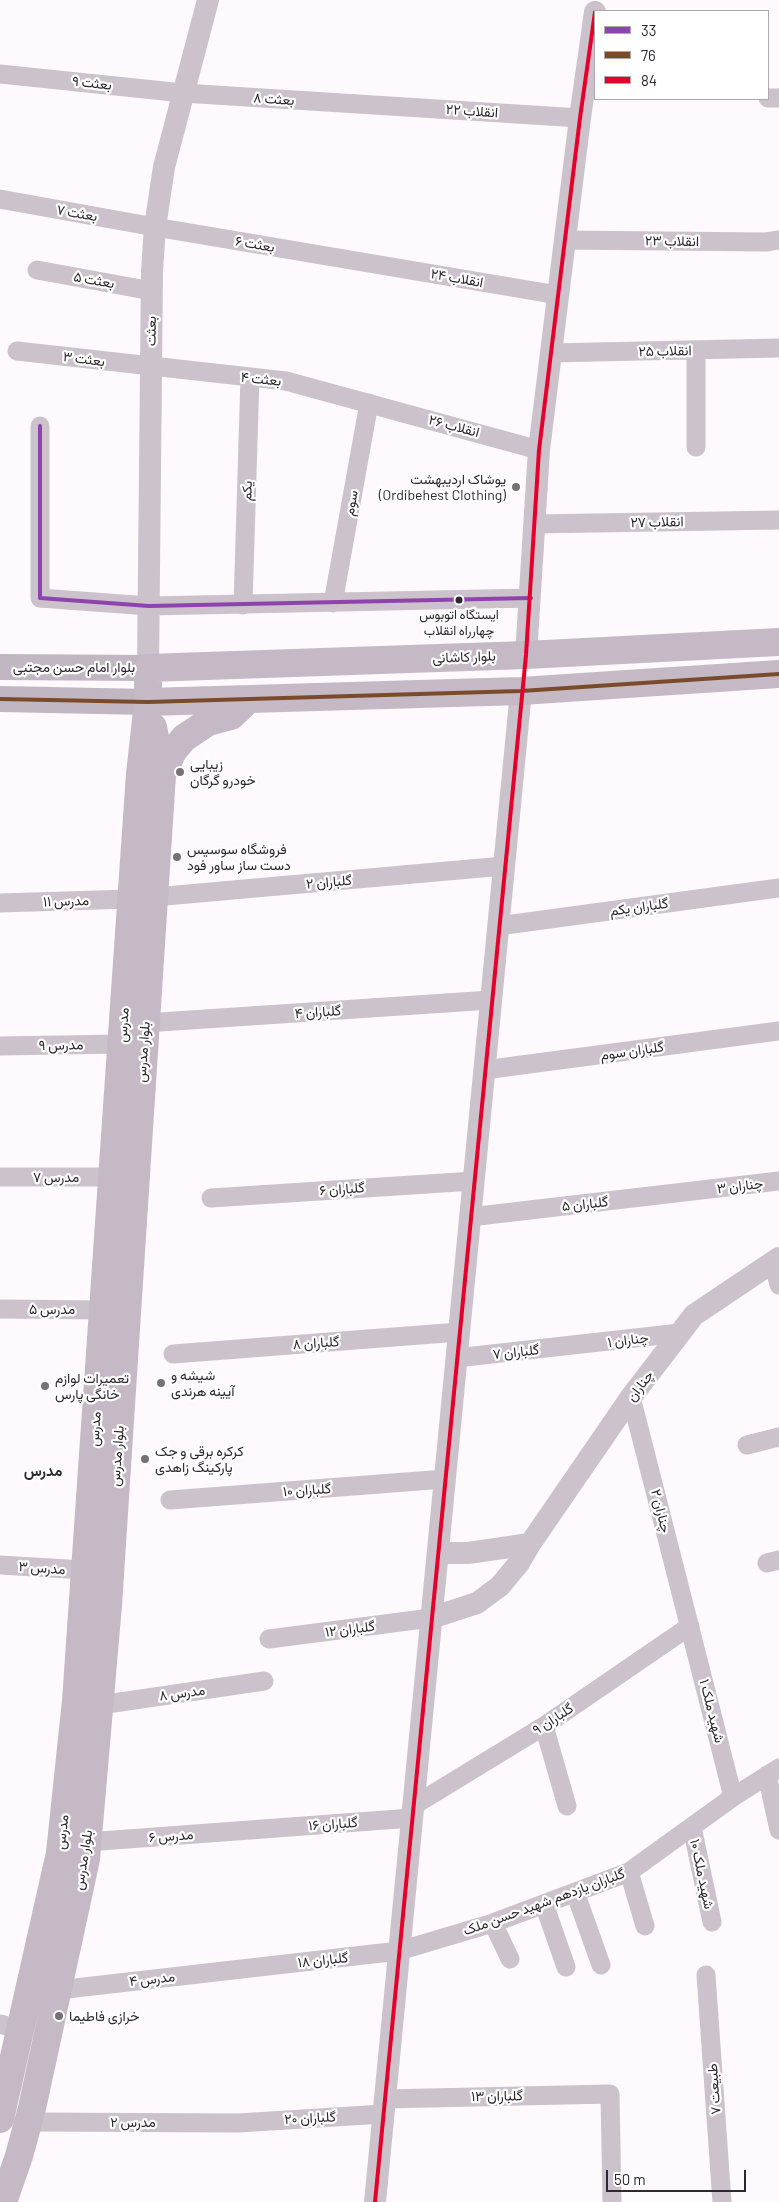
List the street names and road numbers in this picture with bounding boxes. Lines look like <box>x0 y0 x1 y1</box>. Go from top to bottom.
street label: بعثت ۹ <box>71 73 113 93</box>
street label: ۸ بعثت <box>253 89 295 109</box>
street label: انقلاب ۲۲ <box>445 101 499 121</box>
street label: ۷ بعثت <box>55 201 99 225</box>
street label: ۶ بعثت <box>234 232 276 256</box>
street label: انقلاب ۲۳ <box>645 232 699 250</box>
street label: انقلاب ۲۴ <box>429 265 485 291</box>
street label: ۵ بعثت <box>72 268 116 292</box>
street label: بعثت <box>142 316 160 346</box>
street label: انقلاب ۲۵ <box>638 342 692 360</box>
street label: ۳ بعثت <box>62 348 106 370</box>
street label: ۴ بعثت <box>240 369 282 389</box>
street label: انقلاب ۲۶ <box>427 411 481 441</box>
street label: یکم <box>238 481 256 501</box>
street label: سوم <box>341 489 361 517</box>
street label: انقلاب ۲۷ <box>630 513 684 531</box>
street label: بلوار کاشانی <box>432 648 496 666</box>
street label: بلوار امام حسن مجتبی <box>13 659 135 675</box>
street label: گلباران ۲ <box>305 872 353 892</box>
street label: مدرس ۱۱ <box>43 892 89 910</box>
street label: گلباران یکم <box>609 895 669 919</box>
street label: گلباران ۴ <box>294 1002 342 1022</box>
street label: مدرس <box>113 1007 133 1043</box>
street label: بلوار مدرس <box>133 1021 153 1083</box>
street label: مدرس ۹ <box>39 1036 83 1054</box>
street label: گلباران سوم <box>599 1038 665 1064</box>
street label: مدرس ۷ <box>33 1169 79 1185</box>
street label: چناران ۳ <box>716 1175 764 1197</box>
street label: گلباران ۶ <box>319 1179 365 1199</box>
street label: گلباران ۵ <box>561 1193 609 1215</box>
street label: مدرس ۵ <box>29 1301 75 1317</box>
street label: چناران ۱ <box>607 1329 649 1351</box>
street label: گلباران ۸ <box>292 1333 340 1353</box>
street label: ۷ گلباران <box>492 1341 540 1363</box>
street label: چناران <box>623 1367 657 1405</box>
street label: مدرس <box>85 1411 105 1447</box>
street label: بلوار مدرس <box>107 1425 127 1487</box>
street label: گلباران ۱۰ <box>282 1480 332 1500</box>
street label: ۲ چناران <box>647 1487 675 1535</box>
street label: مدرس ۳ <box>18 1558 66 1578</box>
street label: گلباران ۱۲ <box>324 1618 376 1640</box>
street label: ۱ شهید ملک <box>696 1677 728 1745</box>
street label: مدرس ۸ <box>158 1681 206 1705</box>
street label: ۹ گلباران <box>529 1700 577 1738</box>
street label: مدرس <box>52 1814 72 1850</box>
street label: گلباران ۱۶ <box>308 1814 358 1834</box>
street label: مدرس ۶ <box>148 1826 194 1846</box>
street label: بلوار مدرس <box>70 1829 96 1891</box>
street label: ۱۰ شهید ملک <box>686 1837 718 1911</box>
street label: گلباران یازدهم شهید حسن ملک <box>461 1865 627 1939</box>
street label: گلباران ۱۸ <box>297 1949 349 1971</box>
street label: مدرس ۴ <box>128 1968 176 1990</box>
street label: طبیعت ۷ <box>704 2063 724 2115</box>
street label: ۱۳ گلباران <box>471 2087 523 2105</box>
street label: گلباران ۲۰ <box>284 2108 336 2128</box>
street label: مدرس ۲ <box>110 2114 156 2130</box>

